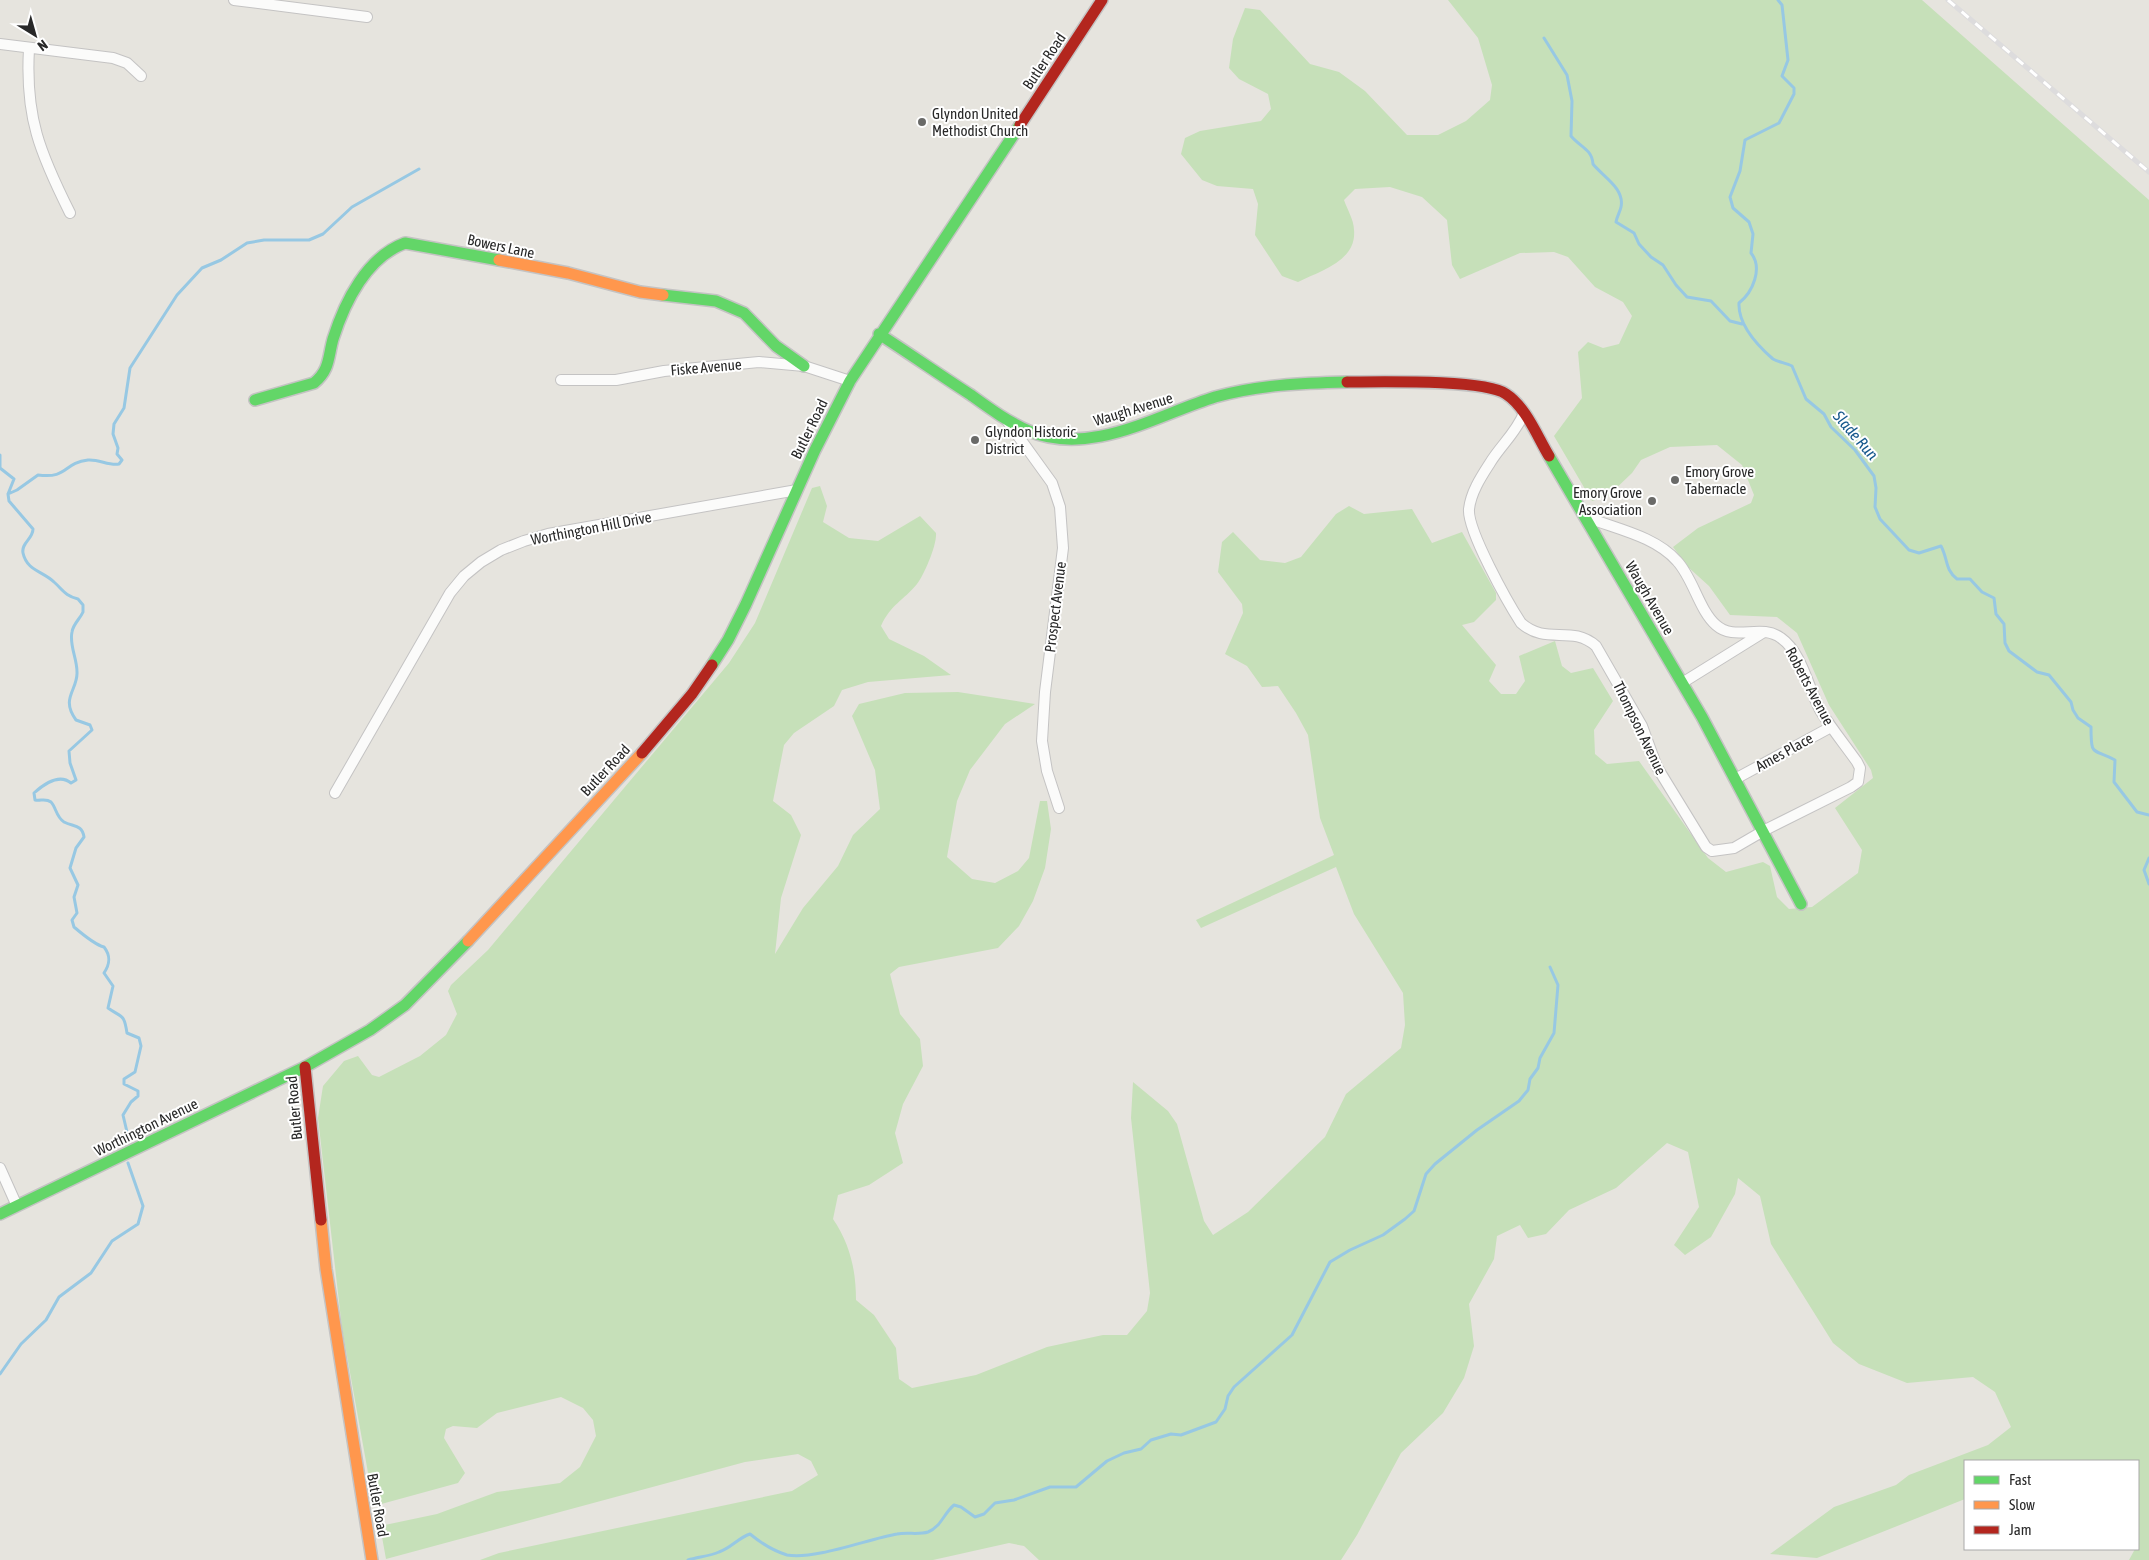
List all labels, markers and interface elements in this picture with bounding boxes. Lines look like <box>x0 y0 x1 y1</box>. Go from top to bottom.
north arrow <box>10 10 60 60</box>
street label: Butler Road <box>1019 30 1069 92</box>
text: N <box>35 37 51 54</box>
place label: Glyndon United Methodist Church <box>932 105 1028 139</box>
marker: Glyndon United Methodist Church <box>916 116 928 128</box>
street label: Bowers Lane <box>466 231 536 261</box>
street label: Fiske Avenue <box>670 355 743 379</box>
street label: Waugh Avenue <box>1091 389 1175 429</box>
street label: Butler Road <box>787 396 831 462</box>
water label: Slade Run <box>1829 406 1882 463</box>
place label: Glyndon Historic District <box>985 423 1076 457</box>
marker: Glyndon Historic District <box>969 434 981 446</box>
place label: Emory Grove Tabernacle <box>1685 463 1754 497</box>
marker: Emory Grove Tabernacle <box>1669 474 1681 486</box>
place label: Emory Grove Association <box>1573 484 1642 518</box>
marker: Emory Grove Association <box>1646 495 1658 507</box>
street label: Worthington Hill Drive <box>529 508 653 548</box>
street label: Waugh Avenue <box>1622 558 1678 638</box>
street label: Prospect Avenue <box>1041 560 1069 653</box>
street label: Roberts Avenue <box>1782 644 1838 728</box>
street label: Thompson Avenue <box>1610 679 1670 778</box>
street label: Ames Place <box>1752 729 1816 775</box>
street label: Butler Road <box>577 741 633 799</box>
street label: Butler Road <box>283 1075 305 1141</box>
street label: Worthington Avenue <box>92 1095 200 1159</box>
legend <box>1964 1460 2139 1550</box>
text: Fast <box>2009 1471 2031 1488</box>
street label: Butler Road <box>364 1472 392 1538</box>
text: Slow <box>2009 1496 2035 1513</box>
text: Jam <box>2009 1521 2032 1538</box>

